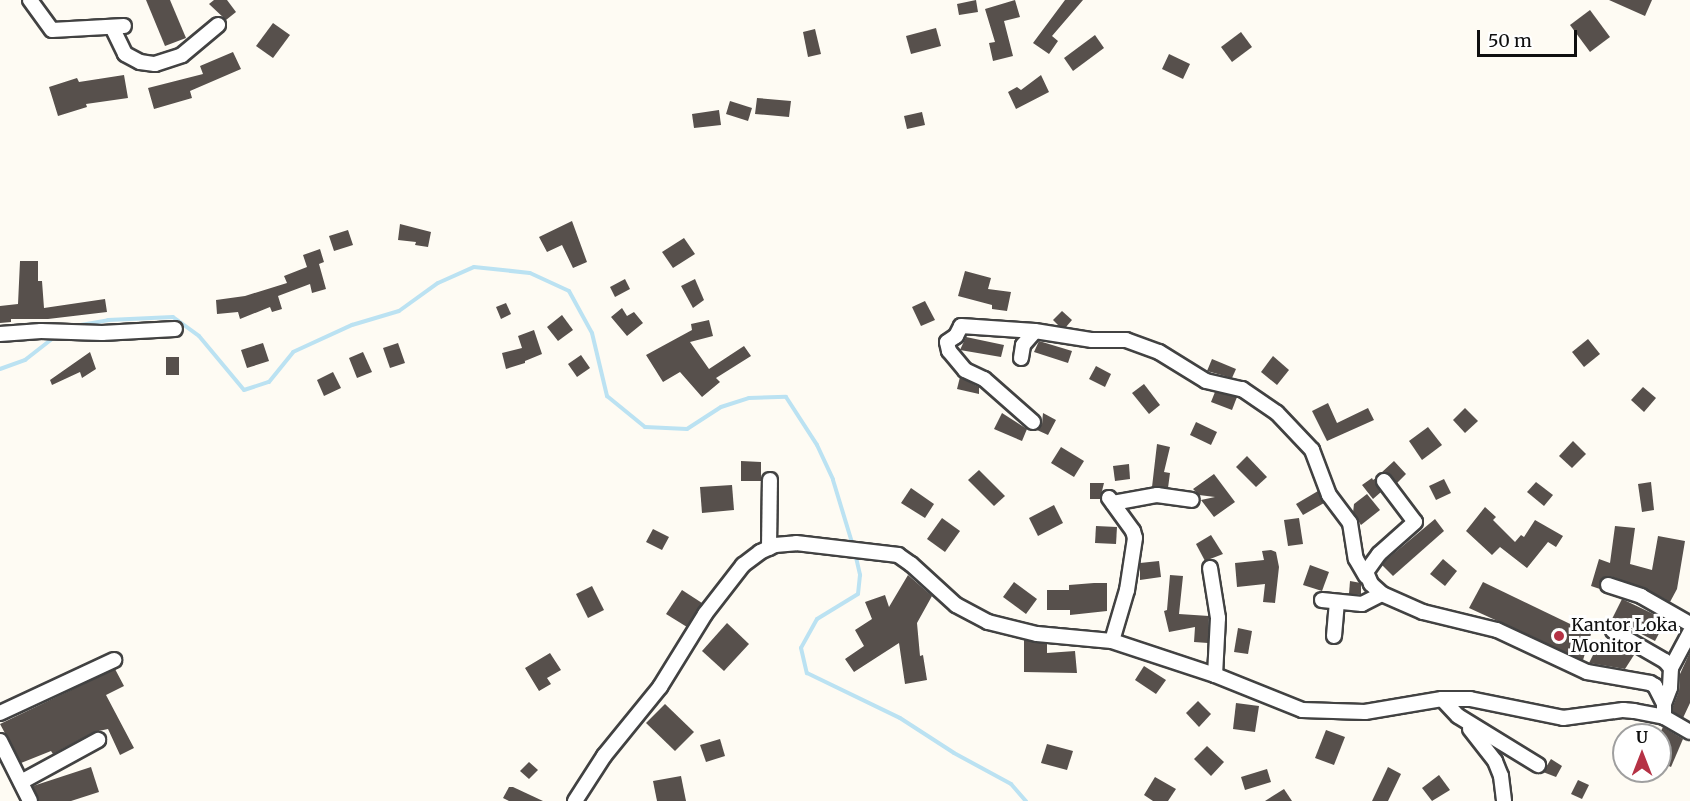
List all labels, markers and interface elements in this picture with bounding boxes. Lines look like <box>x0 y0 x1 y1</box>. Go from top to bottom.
scale bar <box>1480 18 1580 56</box>
text: 50 m <box>1488 29 1532 52</box>
place label: Kantor Loka Monitor <box>1571 615 1677 658</box>
marker: Kantor Loka Monitor <box>1552 629 1566 643</box>
north arrow <box>1612 723 1672 783</box>
text: U <box>1636 727 1648 747</box>

